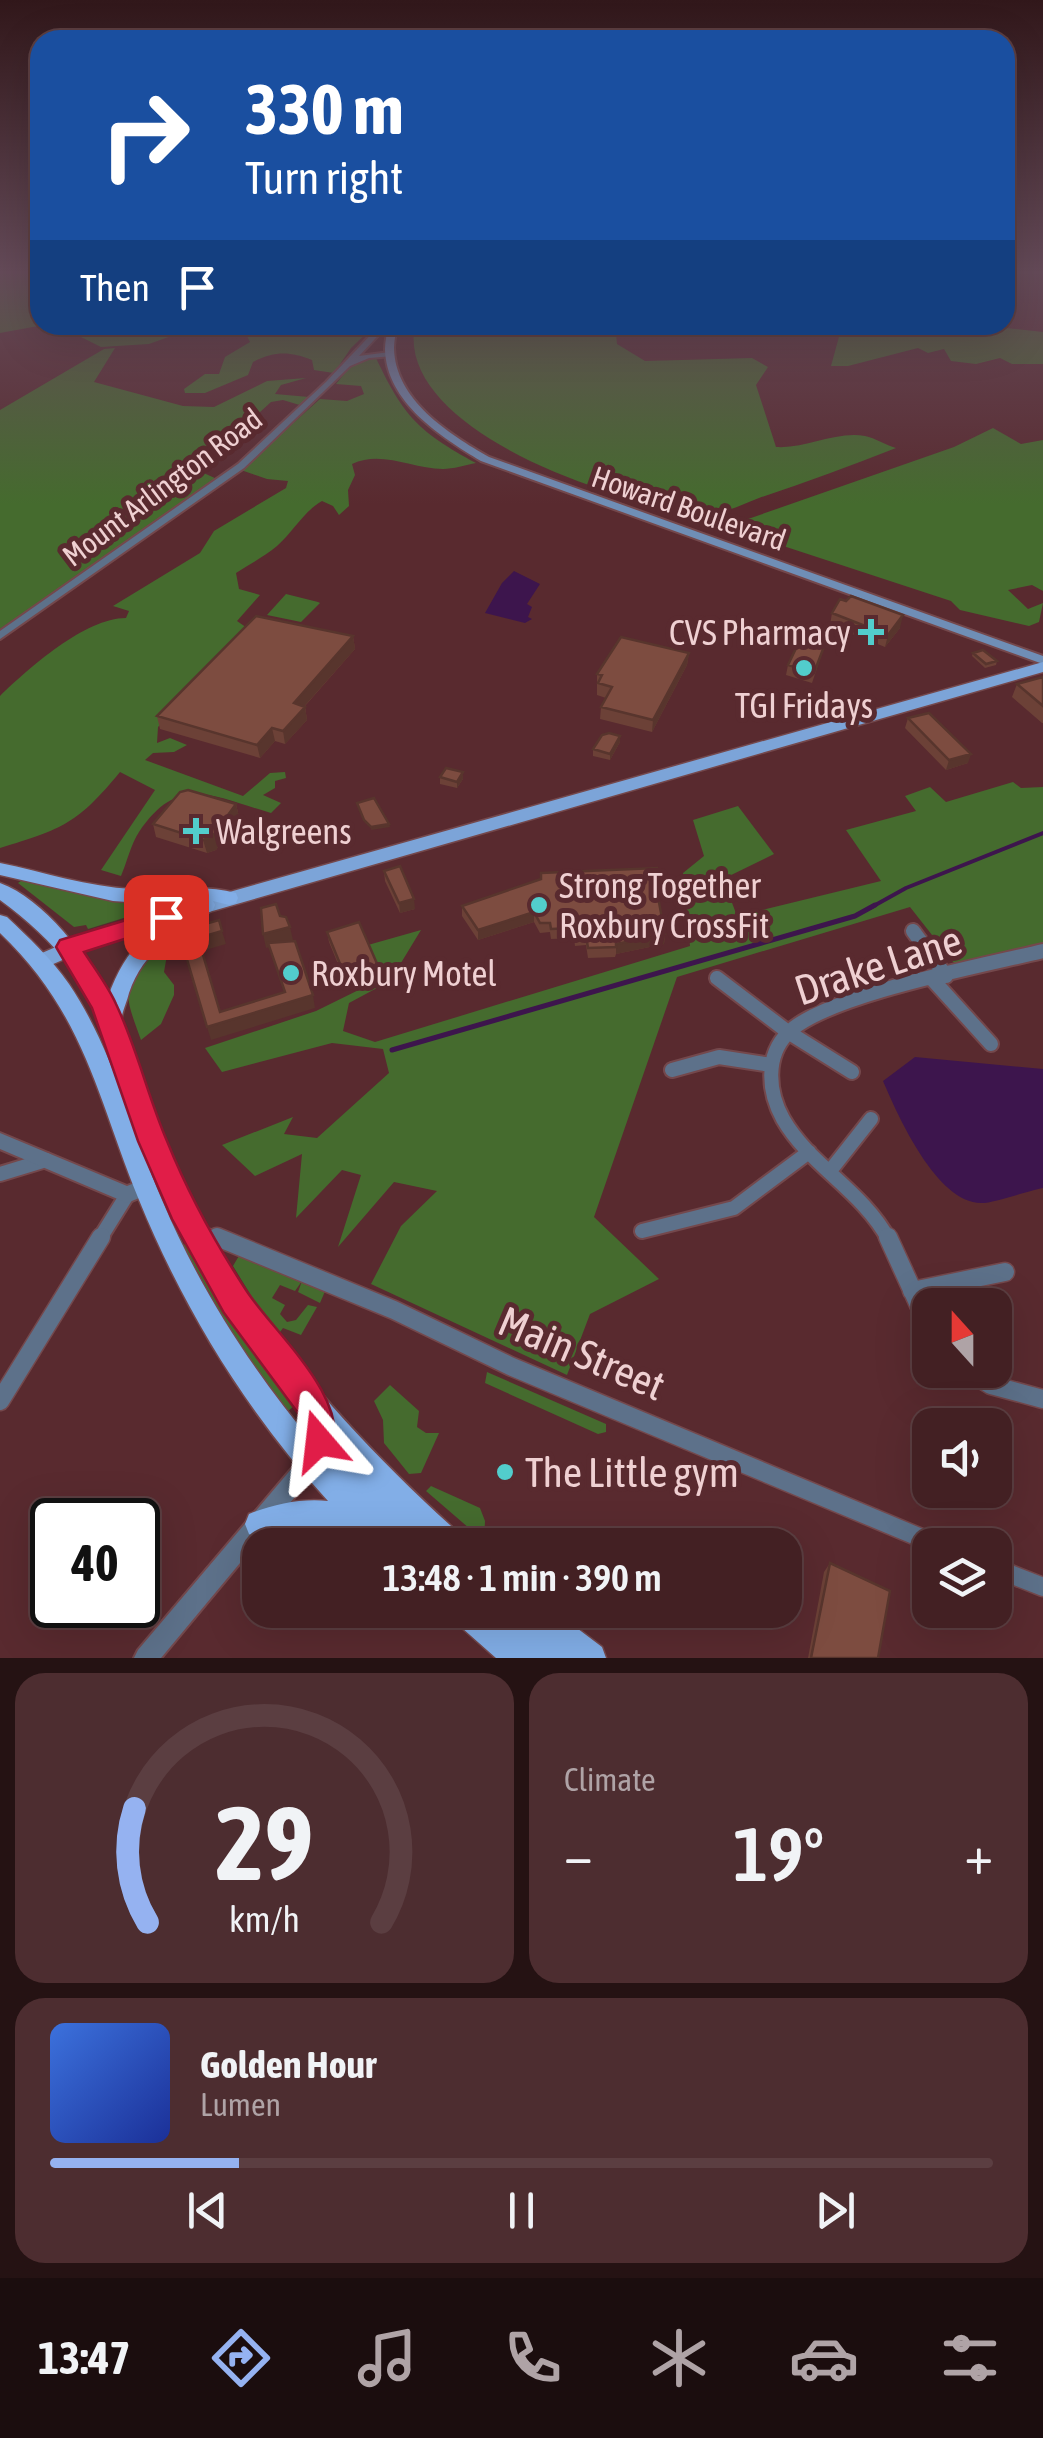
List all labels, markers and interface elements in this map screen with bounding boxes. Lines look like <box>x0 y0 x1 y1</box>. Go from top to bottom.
text: 330 m <box>245 69 404 149</box>
icon: right <box>80 70 210 200</box>
text: Turn right <box>245 152 403 204</box>
icon: arrive <box>170 260 225 315</box>
text: Then <box>80 266 150 309</box>
street label: Mount Arlington Road <box>56 401 268 573</box>
street label: Howard Boulevard <box>588 459 790 557</box>
place label: CVS Pharmacy <box>669 612 851 652</box>
marker: CVS Pharmacy <box>860 621 882 643</box>
marker: TGI Fridays <box>793 657 815 679</box>
place label: TGI Fridays <box>735 685 873 725</box>
place label: Walgreens <box>216 811 352 851</box>
marker: Walgreens <box>185 820 207 842</box>
place label: Strong Together Roxbury CrossFit <box>559 865 769 945</box>
pin <box>124 875 209 960</box>
icon: arrive <box>139 890 194 945</box>
marker: Strong Together Roxbury CrossFit <box>528 894 550 916</box>
street label: Drake Lane <box>789 916 967 1014</box>
place label: Roxbury Motel <box>311 953 497 993</box>
marker: Roxbury Motel <box>280 962 302 984</box>
north arrow <box>912 1288 1012 1388</box>
map controls <box>912 1288 1012 1628</box>
street label: Main Street <box>492 1297 672 1409</box>
position arrow <box>267 1389 371 1493</box>
button: sound <box>912 1408 1012 1508</box>
place label: The Little gym <box>525 1448 739 1496</box>
marker: The Little gym <box>494 1461 516 1483</box>
speed limit sign: 40 <box>30 1498 160 1628</box>
button: layers <box>912 1528 1012 1628</box>
text: 13:48 · 1 min · 390 m <box>382 1556 662 1599</box>
text: Climate <box>564 1761 656 1798</box>
text: 29 <box>216 1783 313 1902</box>
text: 19° <box>733 1811 824 1897</box>
text: − <box>564 1823 593 1886</box>
text: + <box>964 1823 993 1886</box>
text: km/h <box>229 1899 300 1940</box>
text: Golden Hour <box>200 2043 376 2086</box>
text: Lumen <box>200 2086 281 2123</box>
icon: previous <box>180 2183 235 2238</box>
icon: pause <box>494 2183 549 2238</box>
icon: next <box>808 2183 863 2238</box>
icon: directions <box>206 2323 276 2393</box>
icon: music <box>352 2323 422 2393</box>
icon: phone <box>498 2323 568 2393</box>
icon: climate <box>644 2323 714 2393</box>
icon: car <box>789 2323 859 2393</box>
icon: filters <box>935 2323 1005 2393</box>
text: 13:47 <box>38 2332 131 2384</box>

